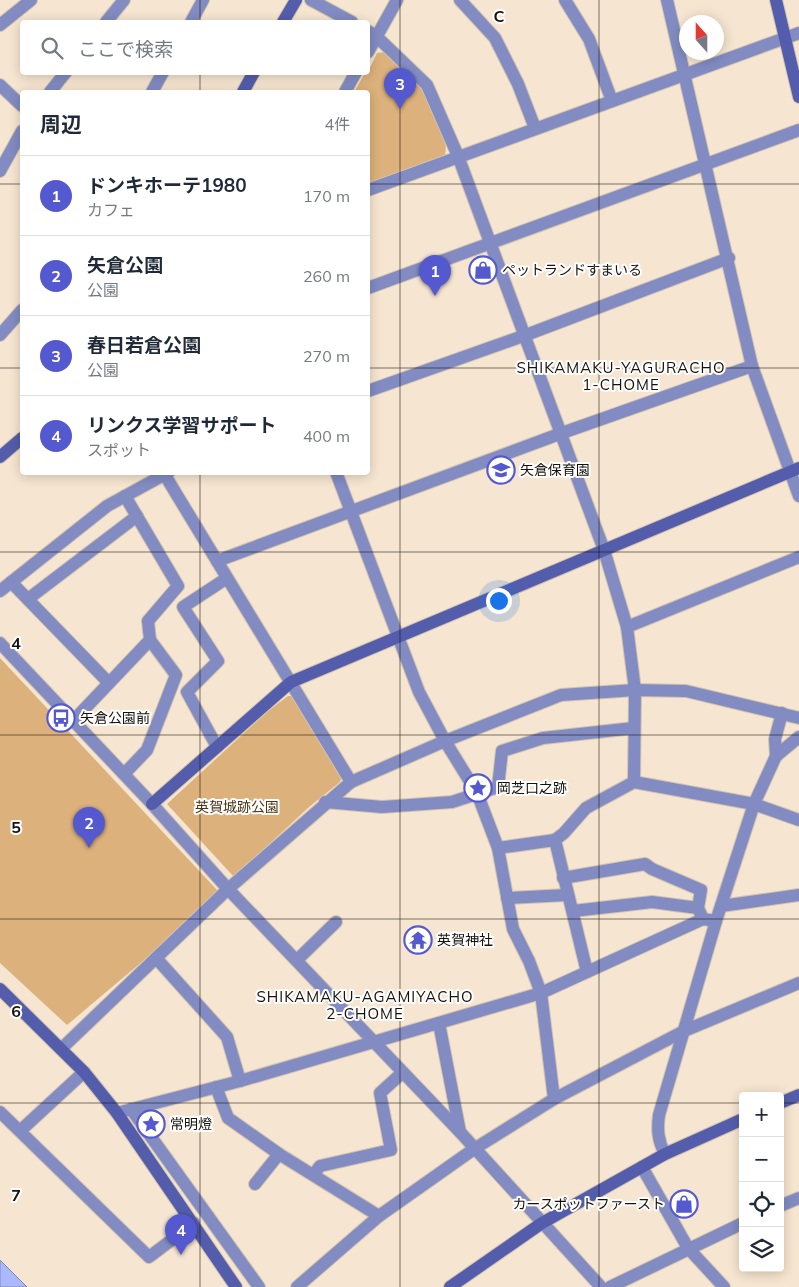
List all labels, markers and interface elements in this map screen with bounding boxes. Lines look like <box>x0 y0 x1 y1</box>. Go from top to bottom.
text: C <box>494 6 505 26</box>
north arrow <box>679 15 724 60</box>
search box <box>20 20 370 75</box>
icon: search <box>38 34 66 62</box>
text: ここで検索 <box>78 37 173 61</box>
pin: 3 <box>384 68 416 109</box>
text: 周辺 <box>40 111 82 137</box>
text: 4件 <box>324 114 350 134</box>
text: ドンキホーテ1980 <box>87 173 247 197</box>
text: 1 <box>51 186 61 206</box>
text: 170 m <box>303 186 350 206</box>
text: カフェ <box>87 200 135 220</box>
text: 矢倉公園 <box>87 253 163 277</box>
pin: 1 <box>419 255 451 296</box>
shop icon: ペットランドすまいる <box>468 255 498 285</box>
place label: ペットランドすまいる <box>502 261 642 279</box>
text: 2 <box>51 266 61 286</box>
text: 260 m <box>303 266 350 286</box>
text: 公園 <box>87 280 119 300</box>
text: 春日若倉公園 <box>87 333 201 357</box>
text: 3 <box>51 346 61 366</box>
text: 270 m <box>303 346 350 366</box>
district label: SHIKAMAKU-YAGURACHO 1-CHOME <box>517 358 726 394</box>
text: 公園 <box>87 360 119 380</box>
text: リンクス学習サポート <box>87 413 276 437</box>
text: 4 <box>51 426 61 446</box>
text: 400 m <box>303 426 350 446</box>
text: スポット <box>87 440 151 460</box>
school or university icon: 矢倉保育園 <box>486 455 516 485</box>
place label: 矢倉保育園 <box>520 461 590 479</box>
your location <box>486 588 512 614</box>
text: 4 <box>11 633 21 653</box>
bus stop icon: 矢倉公園前 <box>46 703 76 733</box>
place label: 矢倉公園前 <box>80 709 150 727</box>
place icon: 岡芝口之跡 <box>463 773 493 803</box>
place label: 岡芝口之跡 <box>497 779 567 797</box>
park label: 英賀城跡公園 <box>195 798 279 816</box>
pin: 2 <box>73 807 105 848</box>
text: 5 <box>11 817 21 837</box>
temple icon: 英賀神社 <box>403 925 433 955</box>
place label: 英賀神社 <box>437 931 493 949</box>
district label: SHIKAMAKU-AGAMIYACHO 2-CHOME <box>256 987 474 1023</box>
text: 6 <box>11 1001 21 1021</box>
map controls <box>739 1092 784 1272</box>
button: + <box>739 1092 784 1137</box>
place icon: 常明燈 <box>136 1109 166 1139</box>
place label: 常明燈 <box>170 1115 212 1133</box>
button: − <box>739 1137 784 1182</box>
button: locate <box>739 1182 784 1227</box>
text: 7 <box>11 1185 21 1205</box>
shop icon: カースポットファースト <box>669 1189 699 1219</box>
place label: カースポットファースト <box>512 1195 665 1213</box>
pin: 4 <box>165 1214 197 1255</box>
button: layers <box>739 1227 784 1272</box>

